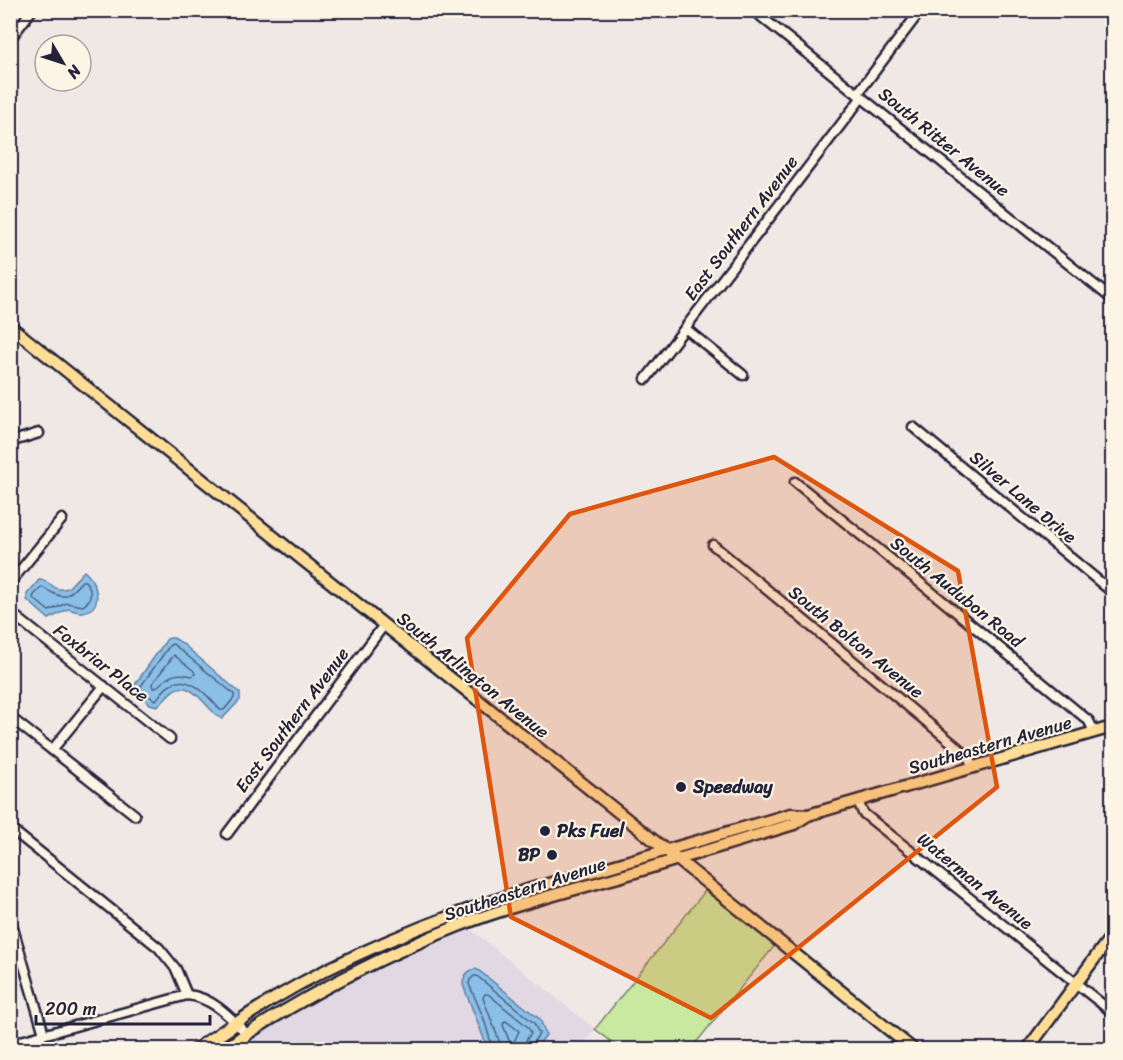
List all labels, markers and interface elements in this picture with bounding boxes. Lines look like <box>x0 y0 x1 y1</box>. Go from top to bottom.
north arrow <box>33 33 93 93</box>
text: N <box>59 58 90 86</box>
street label: South Ritter Avenue <box>871 79 1017 205</box>
street label: East Southern Avenue <box>675 148 807 308</box>
street label: Silver Lane Drive <box>962 442 1084 552</box>
street label: South Audubon Road <box>883 528 1032 657</box>
street label: South Bolton Avenue <box>781 577 931 707</box>
street label: South Arlington Avenue <box>389 603 557 747</box>
street label: Foxbriar Place <box>46 615 156 711</box>
street label: East Southern Avenue <box>226 640 358 800</box>
street label: Southeastern Avenue <box>904 706 1076 784</box>
place label: Speedway <box>692 771 773 803</box>
marker: Speedway <box>674 780 688 794</box>
place label: Pks Fuel <box>557 815 625 847</box>
marker: Pks Fuel <box>538 824 552 838</box>
street label: Waterman Avenue <box>910 824 1041 938</box>
place label: BP <box>518 839 540 871</box>
street label: Southeastern Avenue <box>440 848 610 930</box>
marker: BP <box>545 848 559 862</box>
scale bar <box>36 988 210 1026</box>
text: 200 m <box>45 993 97 1025</box>

